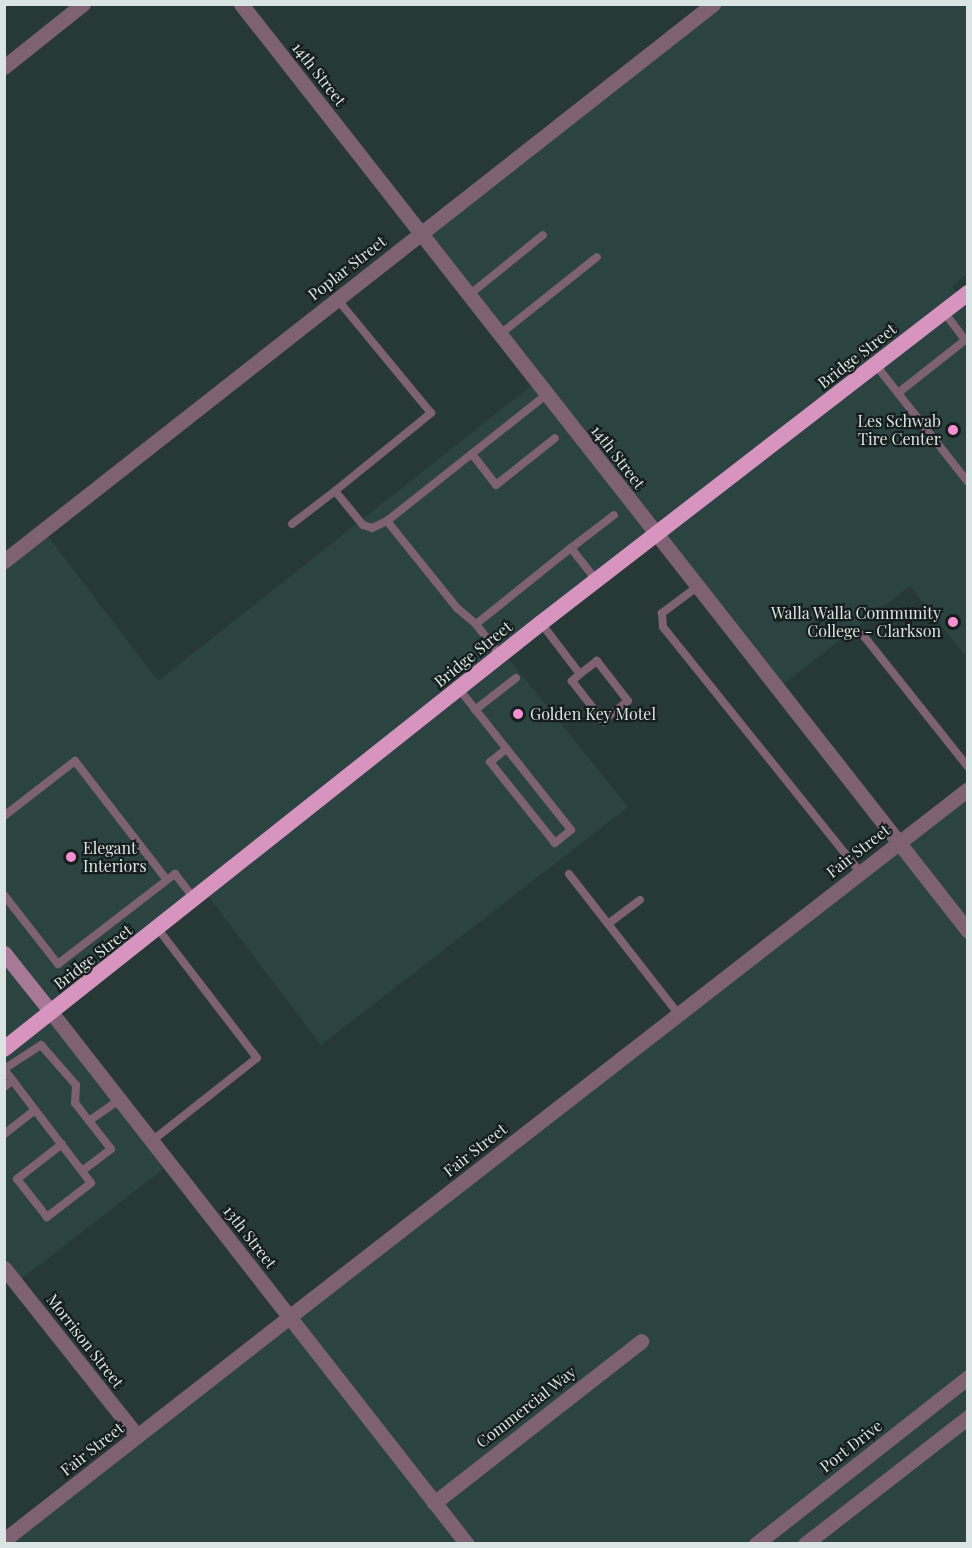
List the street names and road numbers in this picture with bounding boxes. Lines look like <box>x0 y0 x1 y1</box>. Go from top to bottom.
street label: 14th Street <box>288 38 350 110</box>
street label: Poplar Street <box>304 232 390 304</box>
street label: Bridge Street <box>814 319 900 393</box>
street label: 14th Street <box>587 421 649 493</box>
street label: Bridge Street <box>430 617 516 691</box>
street label: Fair Street <box>822 820 894 882</box>
street label: Bridge Street <box>50 920 136 994</box>
street label: Fair Street <box>439 1119 511 1181</box>
street label: 13th Street <box>219 1202 281 1272</box>
street label: Morrison Street <box>42 1290 128 1392</box>
street label: Commercial Way <box>472 1362 580 1452</box>
street label: Port Drive <box>816 1416 886 1476</box>
street label: Fair Street <box>56 1418 128 1480</box>

